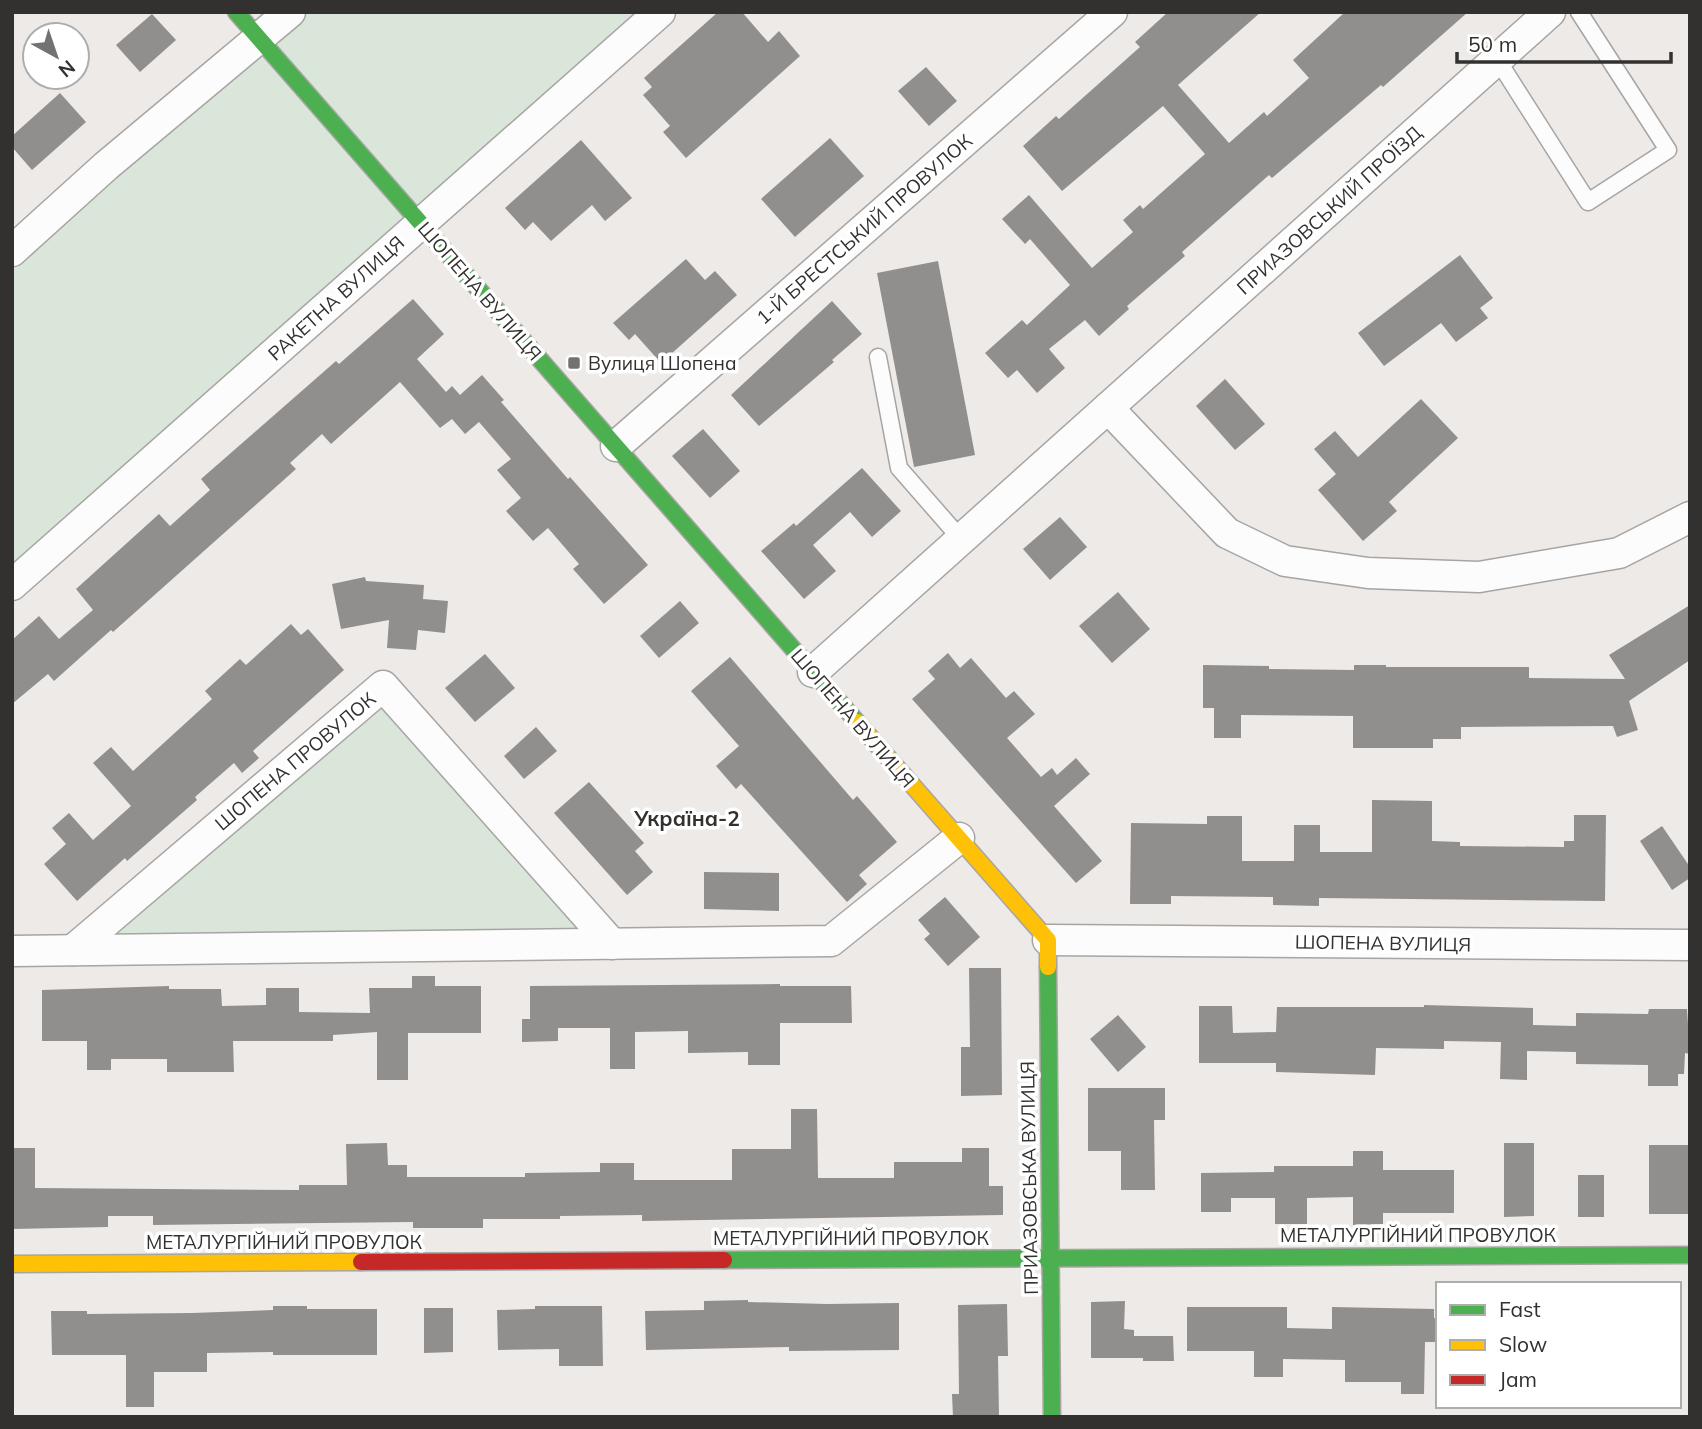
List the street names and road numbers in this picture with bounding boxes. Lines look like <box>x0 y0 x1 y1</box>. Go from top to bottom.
street label: ПРИАЗОВСЬКИЙ ПРОЇЗД <box>1232 121 1426 299</box>
street label: 1-Й БРЕСТСЬКИЙ ПРОВУЛОК <box>751 128 977 329</box>
street label: ШОПЕНА ВУЛИЦЯ <box>413 217 547 365</box>
street label: РАКЕТНА ВУЛИЦЯ <box>263 230 409 366</box>
street label: ШОПЕНА ВУЛИЦЯ <box>786 644 920 792</box>
street label: ШОПЕНА ПРОВУЛОК <box>210 686 381 835</box>
street label: ШОПЕНА ВУЛИЦЯ <box>1295 929 1471 957</box>
street label: ПРИАЗОВСЬКА ВУЛИЦЯ <box>1015 1061 1043 1295</box>
street label: МЕТАЛУРГІЙНИЙ ПРОВУЛОК <box>1280 1223 1557 1247</box>
street label: МЕТАЛУРГІЙНИЙ ПРОВУЛОК <box>713 1226 990 1250</box>
street label: МЕТАЛУРГІЙНИЙ ПРОВУЛОК <box>146 1230 423 1254</box>

